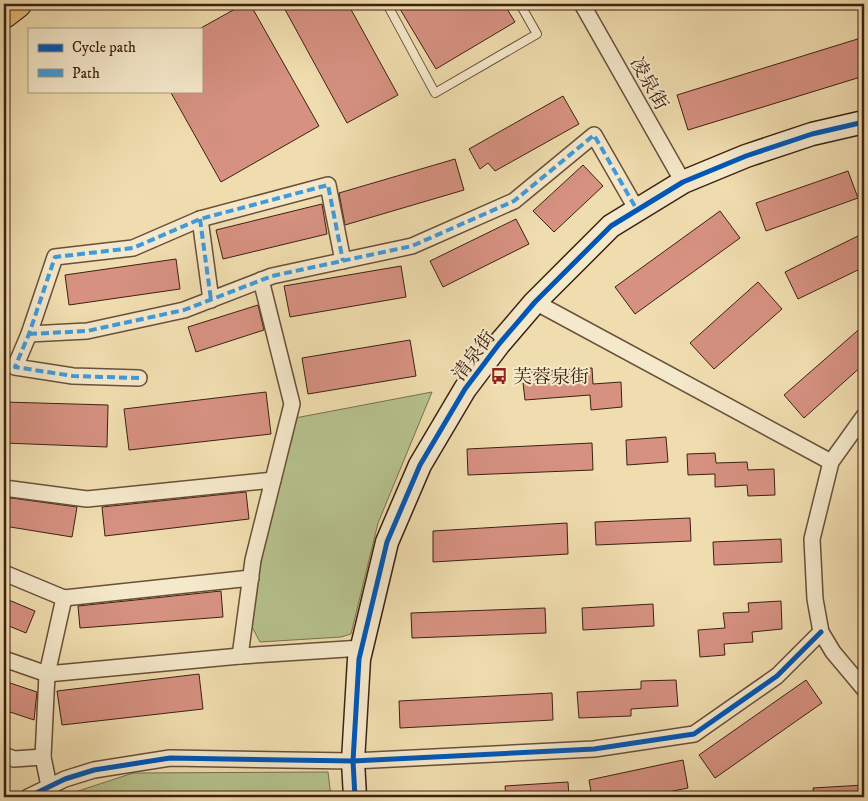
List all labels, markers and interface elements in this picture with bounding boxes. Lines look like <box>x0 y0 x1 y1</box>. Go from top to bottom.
legend <box>28 28 202 92</box>
text: Cycle path <box>72 38 136 57</box>
street label: 凌泉街 <box>625 53 673 114</box>
text: Path <box>72 64 100 83</box>
street label: 清泉街 <box>448 326 501 386</box>
bus stop icon: 芙蓉泉街 <box>489 366 509 386</box>
place label: 芙蓉泉街 <box>513 366 589 389</box>

